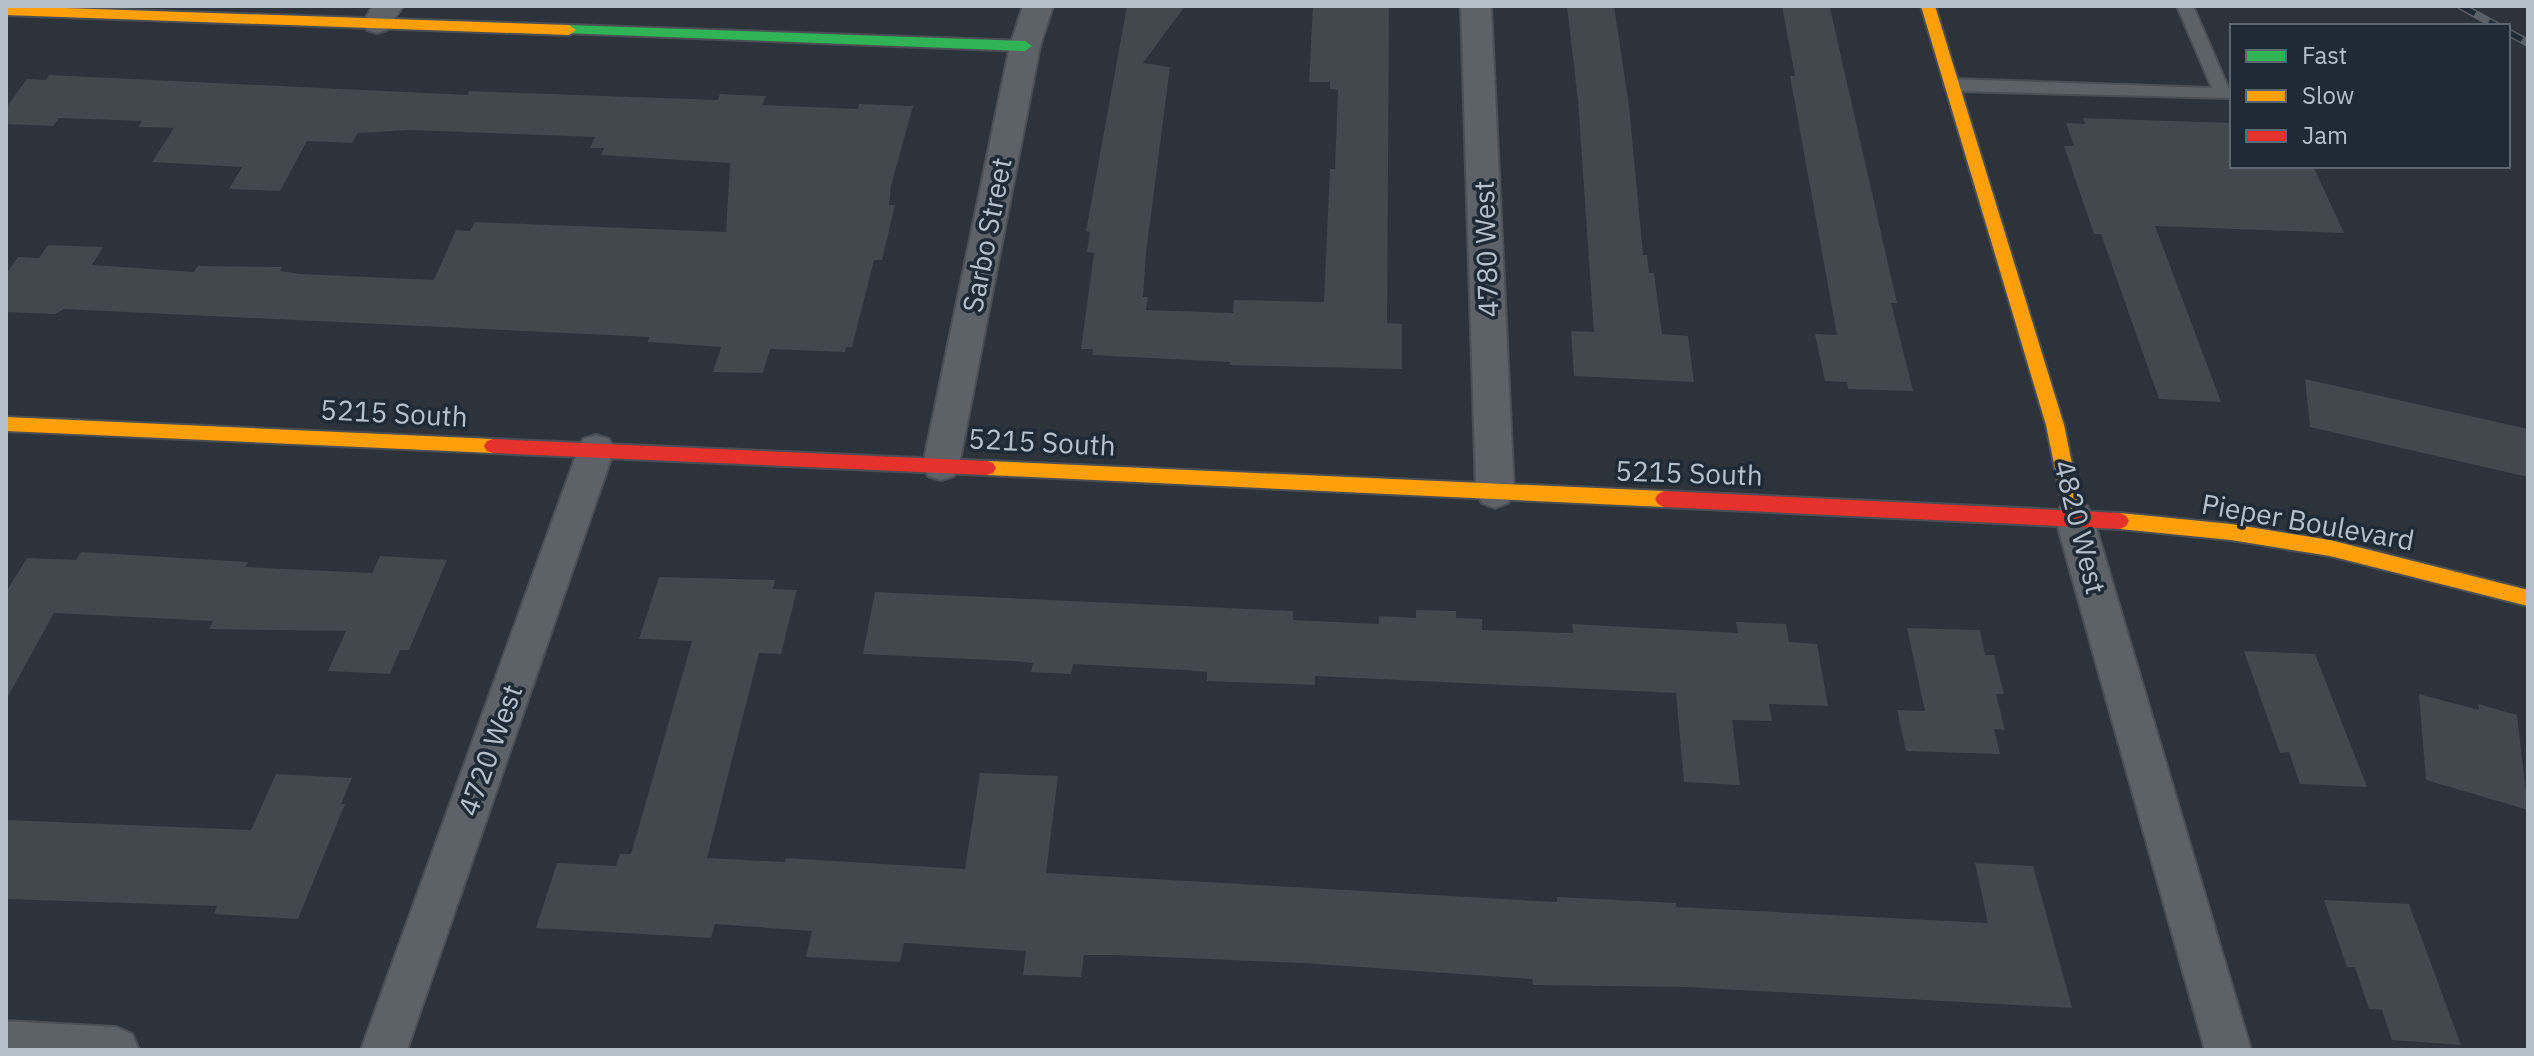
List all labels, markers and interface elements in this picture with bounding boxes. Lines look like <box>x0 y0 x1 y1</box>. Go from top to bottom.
legend <box>2230 24 2510 168</box>
text: Fast <box>2302 39 2347 71</box>
text: Slow <box>2302 79 2354 111</box>
text: Jam <box>2302 119 2348 151</box>
street label: Sarbo Street <box>953 154 1020 315</box>
street label: 4780 West <box>1465 180 1506 318</box>
street label: 5215 South <box>319 390 469 435</box>
street label: 5215 South <box>967 419 1117 464</box>
street label: 5215 South <box>1615 451 1763 494</box>
street label: 4820 West <box>2046 456 2115 598</box>
street label: Pieper Boulevard <box>2199 485 2417 558</box>
street label: 4720 West <box>449 679 530 821</box>

